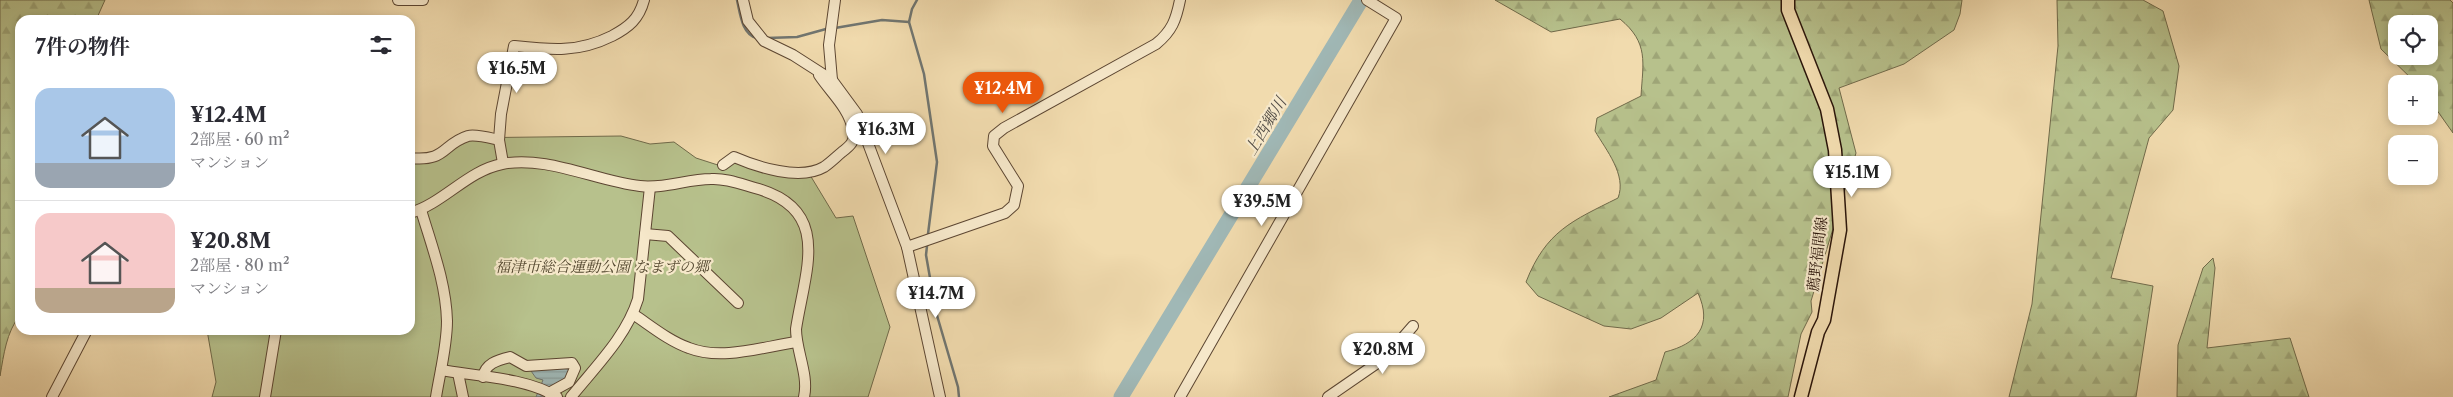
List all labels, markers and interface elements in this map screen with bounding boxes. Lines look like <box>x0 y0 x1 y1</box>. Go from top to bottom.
map controls <box>2388 15 2438 185</box>
button: locate <box>2388 15 2438 65</box>
icon: filters <box>367 31 395 59</box>
text: 7件の物件 <box>35 34 130 59</box>
pin: ¥16.5M <box>476 52 558 94</box>
text: ¥16.5M <box>488 58 546 78</box>
pin: ¥12.4M <box>962 72 1044 114</box>
button: + <box>2388 75 2438 125</box>
text: ¥12.4M <box>974 78 1032 98</box>
water label: 上西郷川 <box>1240 92 1291 159</box>
text: ¥12.4M <box>190 102 267 127</box>
icon: home <box>75 108 135 168</box>
pin: ¥16.3M <box>845 112 927 155</box>
text: ¥16.3M <box>857 119 915 139</box>
text: 2部屋 · 60 m² <box>190 129 289 149</box>
button: − <box>2388 135 2438 185</box>
text: マンション <box>190 152 269 172</box>
pin: ¥15.1M <box>1811 156 1893 198</box>
text: ¥15.1M <box>1824 162 1880 182</box>
pin: ¥39.5M <box>1221 184 1303 227</box>
text: ¥39.5M <box>1232 191 1292 211</box>
street label: 薦野福間線 <box>1803 216 1831 292</box>
text: ¥20.8M <box>190 228 271 253</box>
icon: home <box>75 233 135 293</box>
text: 2部屋 · 80 m² <box>190 255 290 275</box>
park label: 福津市総合運動公園 なまずの郷 <box>495 257 712 276</box>
pin: ¥14.7M <box>895 276 977 319</box>
text: マンション <box>190 278 269 298</box>
text: ¥14.7M <box>907 283 965 303</box>
pin: ¥20.8M <box>1342 332 1424 375</box>
text: ¥20.8M <box>1352 339 1414 359</box>

